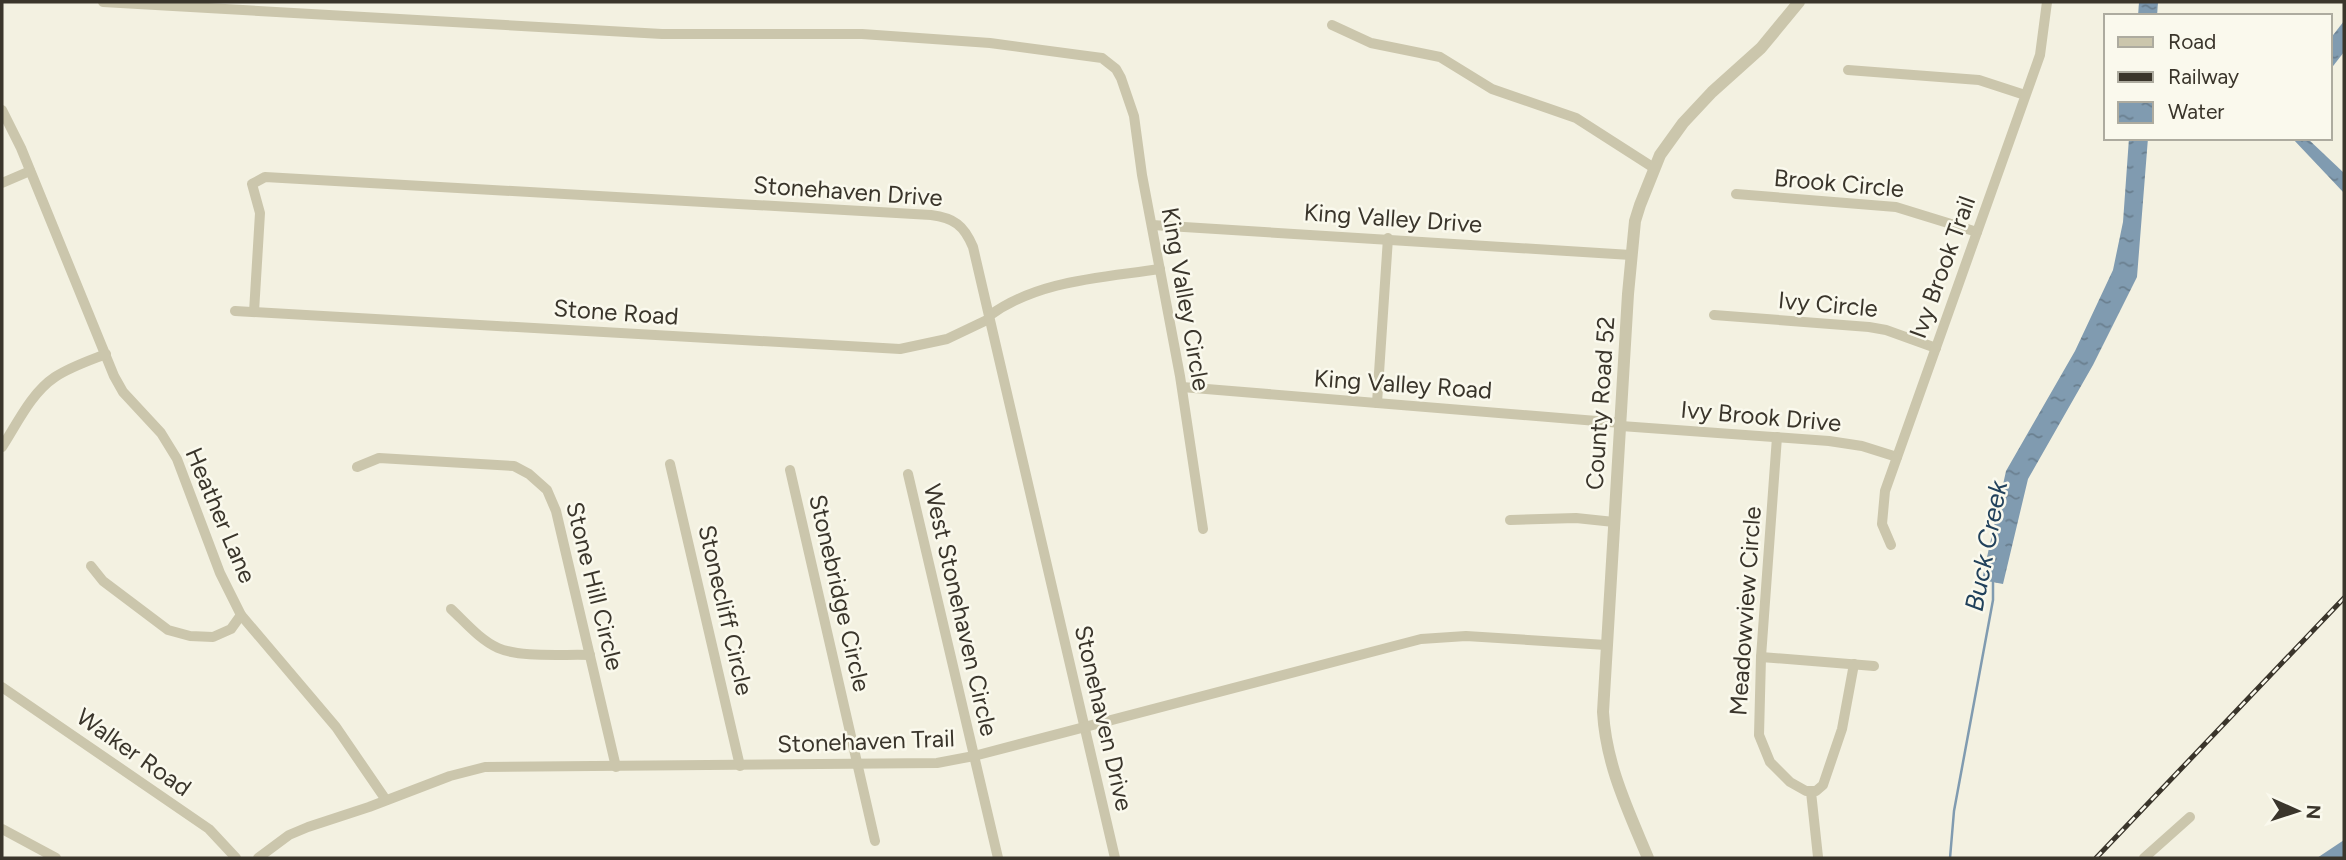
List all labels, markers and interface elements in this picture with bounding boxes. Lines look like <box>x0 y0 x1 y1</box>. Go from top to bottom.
legend <box>2104 14 2332 140</box>
text: Road <box>2168 29 2216 54</box>
text: Railway <box>2168 64 2239 89</box>
text: Water <box>2168 99 2224 124</box>
street label: Brook Circle <box>1773 163 1905 203</box>
street label: Stonehaven Drive <box>752 170 944 212</box>
street label: Ivy Brook Trail <box>1903 192 1981 342</box>
street label: King Valley Drive <box>1303 197 1483 239</box>
street label: King Valley Circle <box>1156 205 1216 393</box>
street label: Ivy Circle <box>1777 285 1879 323</box>
street label: Stone Road <box>552 293 680 331</box>
street label: County Road 52 <box>1579 315 1621 491</box>
street label: King Valley Road <box>1313 363 1493 405</box>
street label: Ivy Brook Drive <box>1679 395 1843 437</box>
street label: Heather Lane <box>179 443 263 587</box>
water label: Buck Creek <box>1958 477 2015 614</box>
street label: West Stonehaven Circle <box>918 481 1004 739</box>
street label: Stonebridge Circle <box>803 492 877 694</box>
street label: Stone Hill Circle <box>560 499 630 673</box>
street label: Meadowview Circle <box>1723 505 1767 717</box>
street label: Stonecliff Circle <box>692 522 760 698</box>
street label: Stonehaven Drive <box>1069 622 1139 814</box>
street label: Walker Road <box>71 702 197 802</box>
street label: Stonehaven Trail <box>777 723 955 759</box>
north arrow <box>2262 776 2332 846</box>
text: N <box>2302 804 2325 820</box>

